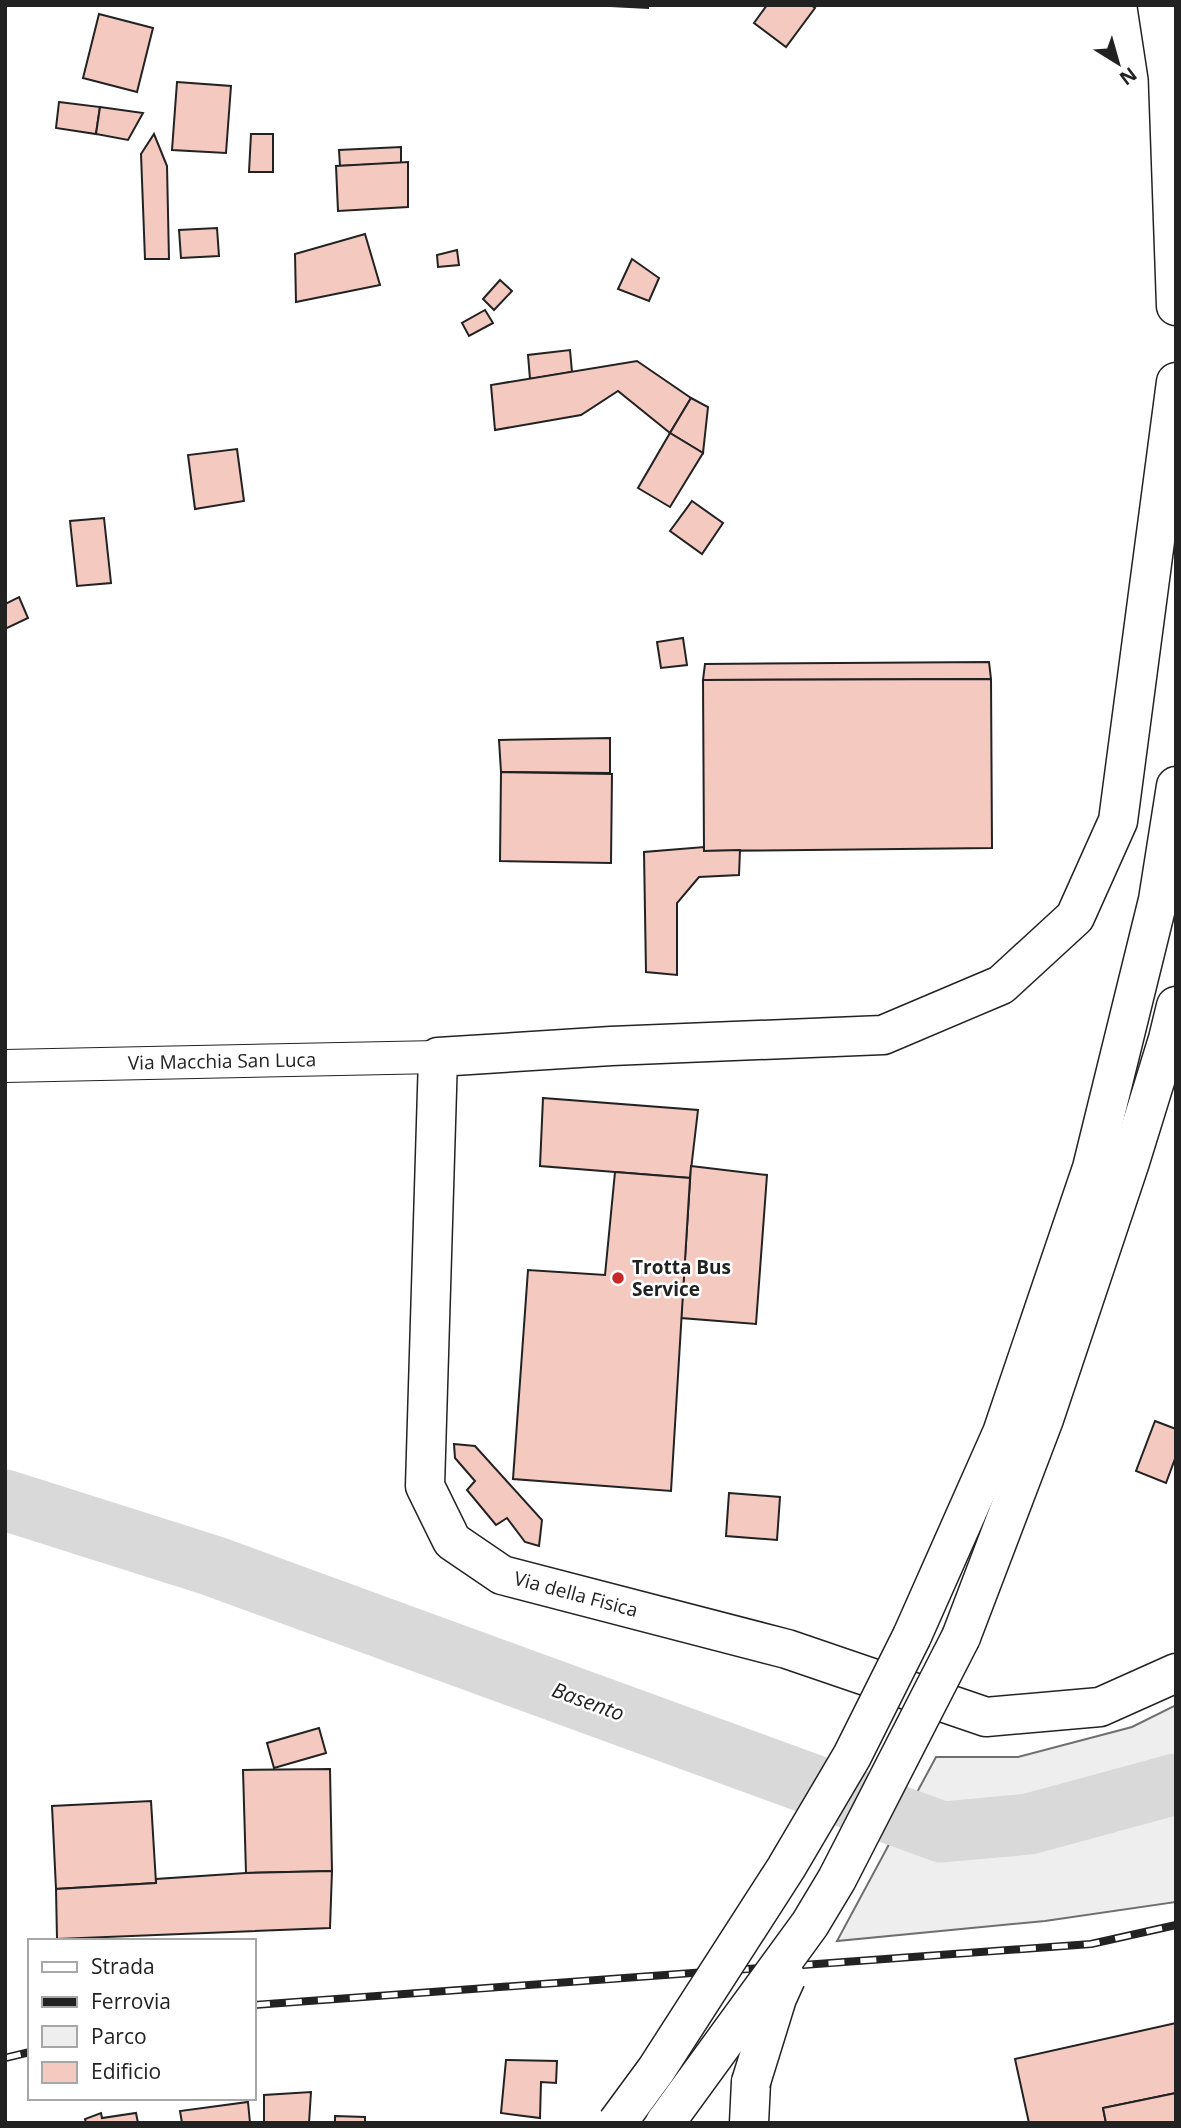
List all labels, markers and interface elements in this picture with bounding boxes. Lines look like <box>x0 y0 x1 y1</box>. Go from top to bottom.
north arrow <box>1083 28 1153 98</box>
text: N <box>1114 62 1142 92</box>
street label: Via Macchia San Luca <box>128 1046 316 1076</box>
place label: Trotta Bus Service <box>632 1254 731 1302</box>
marker: Trotta Bus Service <box>610 1270 626 1286</box>
street label: Via della Fisica <box>511 1565 641 1623</box>
water label: Basento <box>548 1675 628 1727</box>
legend <box>28 1939 256 2100</box>
text: Strada <box>91 1952 155 1980</box>
text: Ferrovia <box>91 1987 171 2015</box>
text: Parco <box>91 2022 147 2050</box>
text: Edificio <box>91 2057 161 2085</box>

